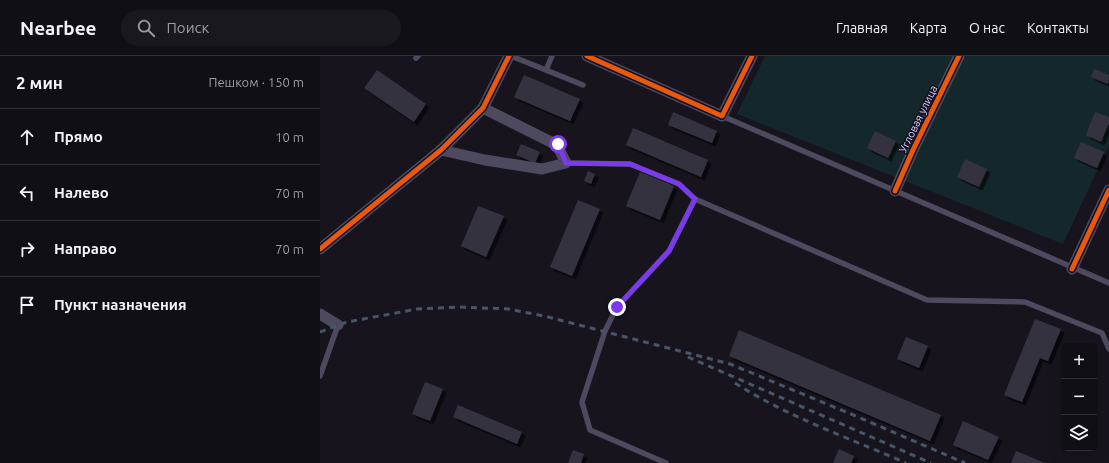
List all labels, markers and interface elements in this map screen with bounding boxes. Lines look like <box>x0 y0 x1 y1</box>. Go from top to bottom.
search box <box>121 10 401 46</box>
text: Nearbee <box>20 17 97 39</box>
icon: search <box>135 17 157 39</box>
text: Поиск <box>167 19 209 36</box>
text: Главная <box>836 20 888 36</box>
text: Карта <box>910 20 947 36</box>
text: О нас <box>969 20 1005 36</box>
text: Контакты <box>1027 20 1089 36</box>
text: 2 мин <box>16 73 63 92</box>
text: Пешком · 150 m <box>208 75 304 89</box>
street label: Угловая улица <box>897 83 939 155</box>
icon: ahead <box>16 126 38 148</box>
text: Прямо <box>54 128 103 145</box>
text: 10 m <box>275 130 304 144</box>
route start <box>549 135 567 153</box>
icon: left <box>16 182 38 204</box>
text: Налево <box>54 184 109 201</box>
text: 70 m <box>275 186 304 200</box>
icon: right <box>16 238 38 260</box>
text: Направо <box>54 240 117 257</box>
text: 70 m <box>275 242 304 256</box>
icon: arrive <box>16 294 38 316</box>
text: Пункт назначения <box>54 296 187 313</box>
route end <box>608 298 626 316</box>
map controls <box>1061 343 1097 451</box>
button: + <box>1061 343 1097 379</box>
button: − <box>1061 379 1097 415</box>
button: layers <box>1061 415 1097 451</box>

